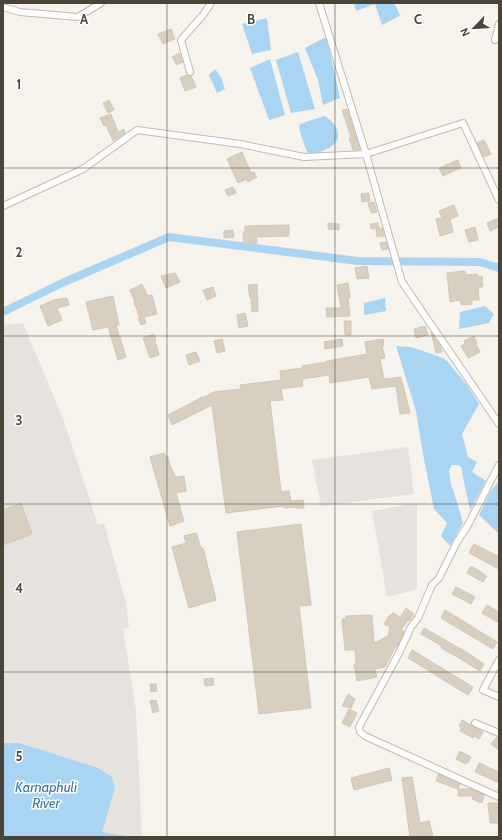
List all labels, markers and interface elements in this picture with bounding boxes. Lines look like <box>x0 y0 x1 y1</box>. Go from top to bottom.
north arrow <box>454 8 494 48</box>
text: A <box>80 11 89 27</box>
text: B <box>247 11 255 27</box>
text: C <box>414 11 422 27</box>
text: N <box>457 26 473 39</box>
text: 1 <box>17 76 21 92</box>
text: 2 <box>16 244 23 260</box>
text: 3 <box>15 412 23 428</box>
text: 4 <box>15 580 23 596</box>
text: 5 <box>16 748 23 764</box>
water label: Karnaphuli River <box>15 778 78 812</box>

